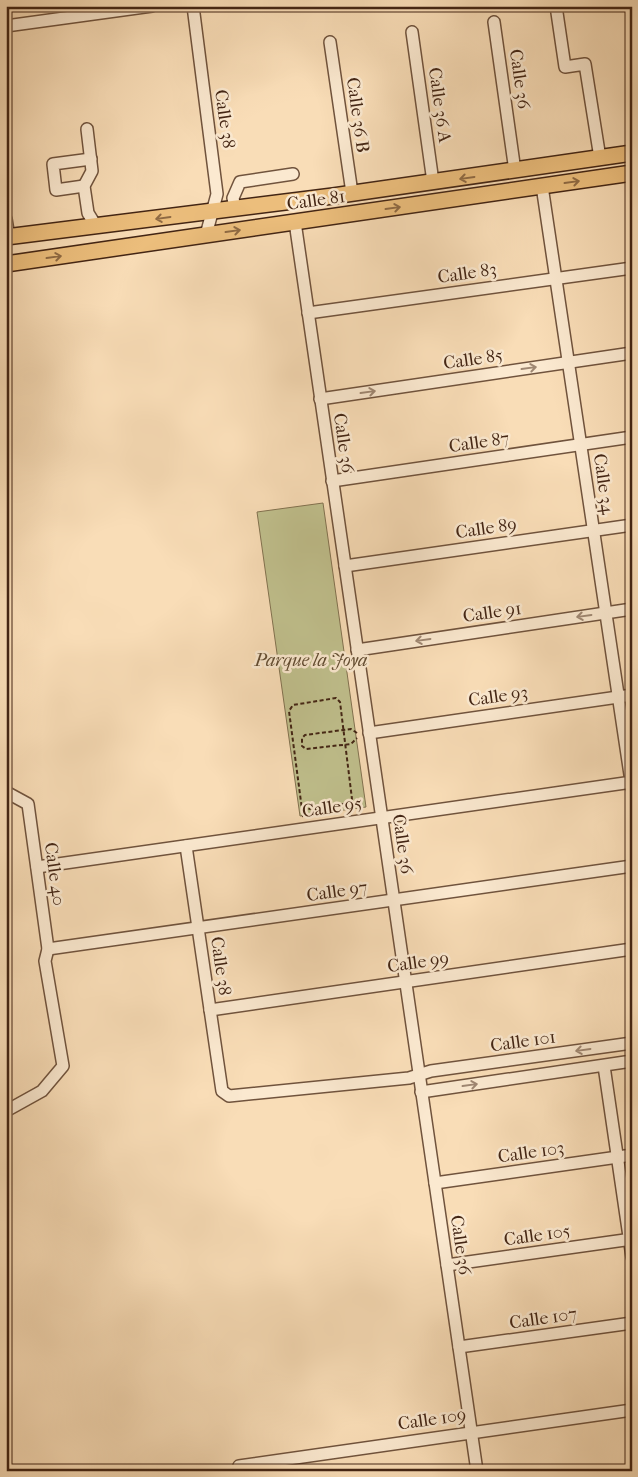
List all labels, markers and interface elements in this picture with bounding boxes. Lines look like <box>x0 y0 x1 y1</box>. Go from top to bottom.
street label: Calle 36 <box>505 48 534 111</box>
street label: Calle 36 A <box>424 66 455 144</box>
street label: Calle 36 B <box>342 76 373 154</box>
street label: Calle 38 <box>210 88 239 150</box>
one-way arrow <box>459 173 475 183</box>
one-way arrow <box>563 177 579 187</box>
street label: Calle 81 <box>286 186 346 215</box>
one-way arrow <box>385 202 401 212</box>
one-way arrow <box>155 213 171 223</box>
one-way arrow <box>224 226 240 236</box>
one-way arrow <box>46 252 62 262</box>
street label: Calle 83 <box>436 259 498 288</box>
street label: Calle 85 <box>442 345 504 374</box>
one-way arrow <box>521 363 537 373</box>
one-way arrow <box>360 386 376 396</box>
street label: Calle 36 <box>329 412 358 475</box>
street label: Calle 87 <box>448 428 511 457</box>
street label: Calle 34 <box>589 452 618 516</box>
street label: Calle 89 <box>454 514 518 543</box>
street label: Calle 91 <box>461 598 523 627</box>
one-way arrow <box>576 612 592 622</box>
one-way arrow <box>415 635 431 645</box>
park label: Parque la Joya <box>253 650 368 671</box>
street label: Calle 93 <box>467 682 529 711</box>
street label: Calle 95 <box>301 793 364 822</box>
street label: Calle 36 <box>388 813 417 876</box>
street label: Calle 40 <box>40 841 69 907</box>
street label: Calle 97 <box>305 877 369 906</box>
street label: Calle 38 <box>206 935 235 997</box>
street label: Calle 99 <box>386 948 450 977</box>
street label: Calle 101 <box>489 1027 557 1056</box>
one-way arrow <box>576 1045 592 1055</box>
one-way arrow <box>461 1080 477 1090</box>
street label: Calle 103 <box>497 1137 566 1168</box>
street label: Calle 36 <box>446 1214 475 1277</box>
street label: Calle 105 <box>502 1220 572 1251</box>
street label: Calle 107 <box>508 1303 578 1334</box>
street label: Calle 109 <box>397 1404 468 1435</box>

